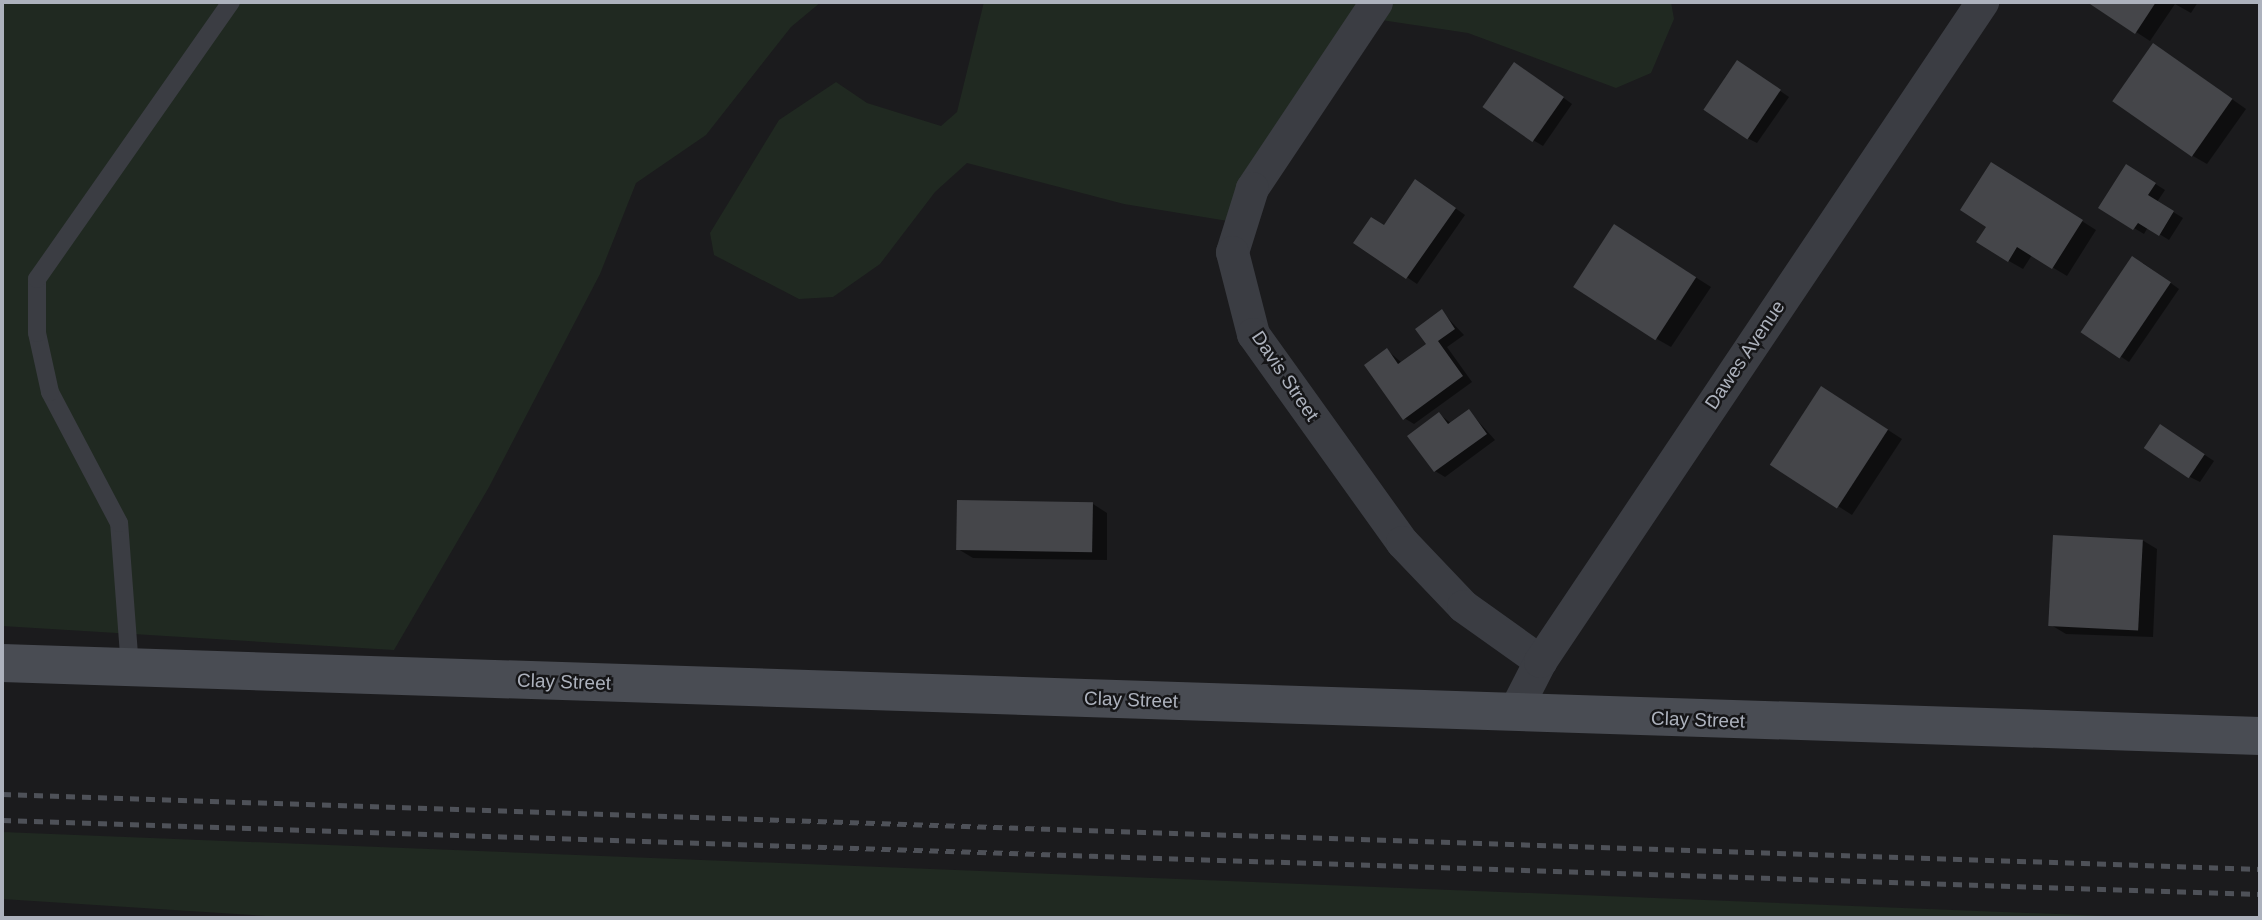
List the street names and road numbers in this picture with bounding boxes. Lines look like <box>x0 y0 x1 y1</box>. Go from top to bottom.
street label: Dawes Avenue <box>1700 296 1790 414</box>
street label: Davis Street <box>1247 327 1323 425</box>
street label: Clay Street <box>517 669 611 695</box>
street label: Clay Street <box>1084 687 1178 713</box>
street label: Clay Street <box>1651 707 1745 733</box>

